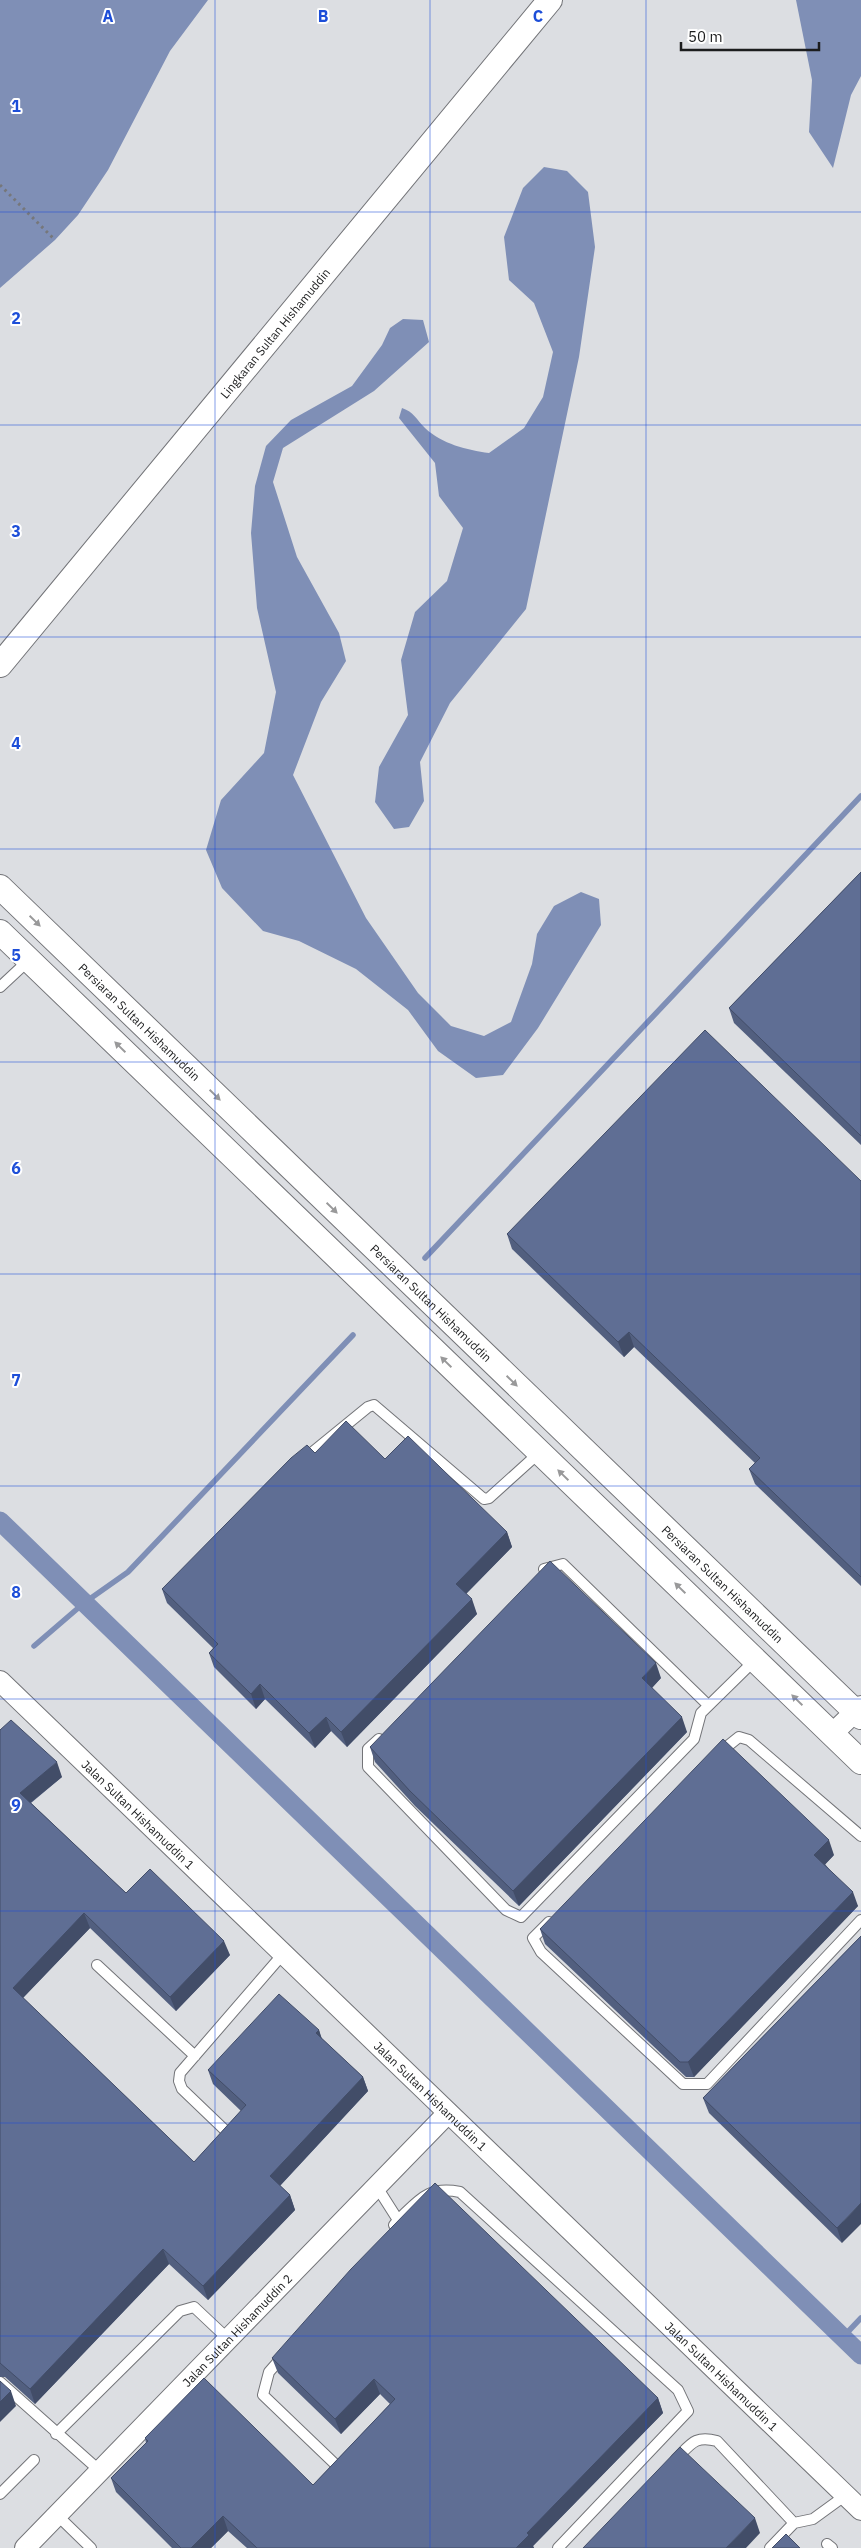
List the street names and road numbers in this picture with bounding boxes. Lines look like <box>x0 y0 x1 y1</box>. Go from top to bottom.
street label: Lingkaran Sultan Hishamuddin <box>217 265 333 401</box>
street label: Persiaran Sultan Hishamuddin <box>76 960 203 1084</box>
street label: Persiaran Sultan Hishamuddin <box>367 1241 495 1365</box>
street label: Persiaran Sultan Hishamuddin <box>659 1522 787 1646</box>
street label: Jalan Sultan Hishamuddin 1 <box>79 1756 198 1872</box>
street label: Jalan Sultan Hishamuddin 1 <box>371 2038 490 2154</box>
street label: Jalan Sultan Hishamuddin 2 <box>179 2271 295 2389</box>
street label: Jalan Sultan Hishamuddin 1 <box>662 2318 781 2434</box>

